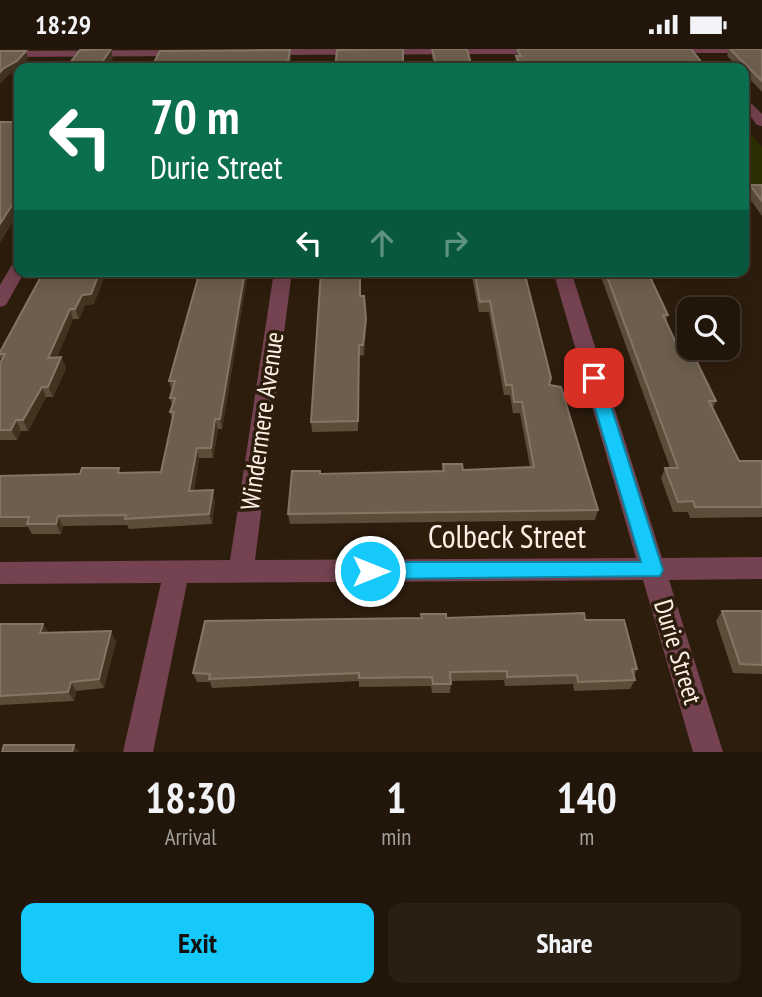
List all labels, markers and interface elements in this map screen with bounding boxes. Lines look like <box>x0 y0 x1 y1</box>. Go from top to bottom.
text: 18:29 <box>35 8 91 41</box>
text: 70 m <box>150 84 239 148</box>
icon: left <box>35 91 126 182</box>
text: Durie Street <box>150 146 283 188</box>
icon: left <box>290 224 328 262</box>
icon: ahead <box>363 224 401 262</box>
icon: right <box>436 224 474 262</box>
map controls <box>677 297 740 360</box>
button: search <box>677 297 740 360</box>
street label: Windermere Avenue <box>233 330 290 512</box>
pin <box>564 348 624 408</box>
icon: arrive <box>575 359 613 397</box>
street label: Colbeck Street <box>428 515 586 557</box>
position arrow <box>333 534 407 608</box>
street label: Durie Street <box>647 595 710 708</box>
text: 18:30 <box>145 770 236 825</box>
text: 1 <box>386 770 406 825</box>
text: 140 <box>557 770 617 825</box>
text: Arrival <box>165 822 217 851</box>
text: min <box>381 822 411 851</box>
text: m <box>579 822 594 851</box>
button: Exit <box>21 903 374 983</box>
button: Share <box>388 903 741 983</box>

